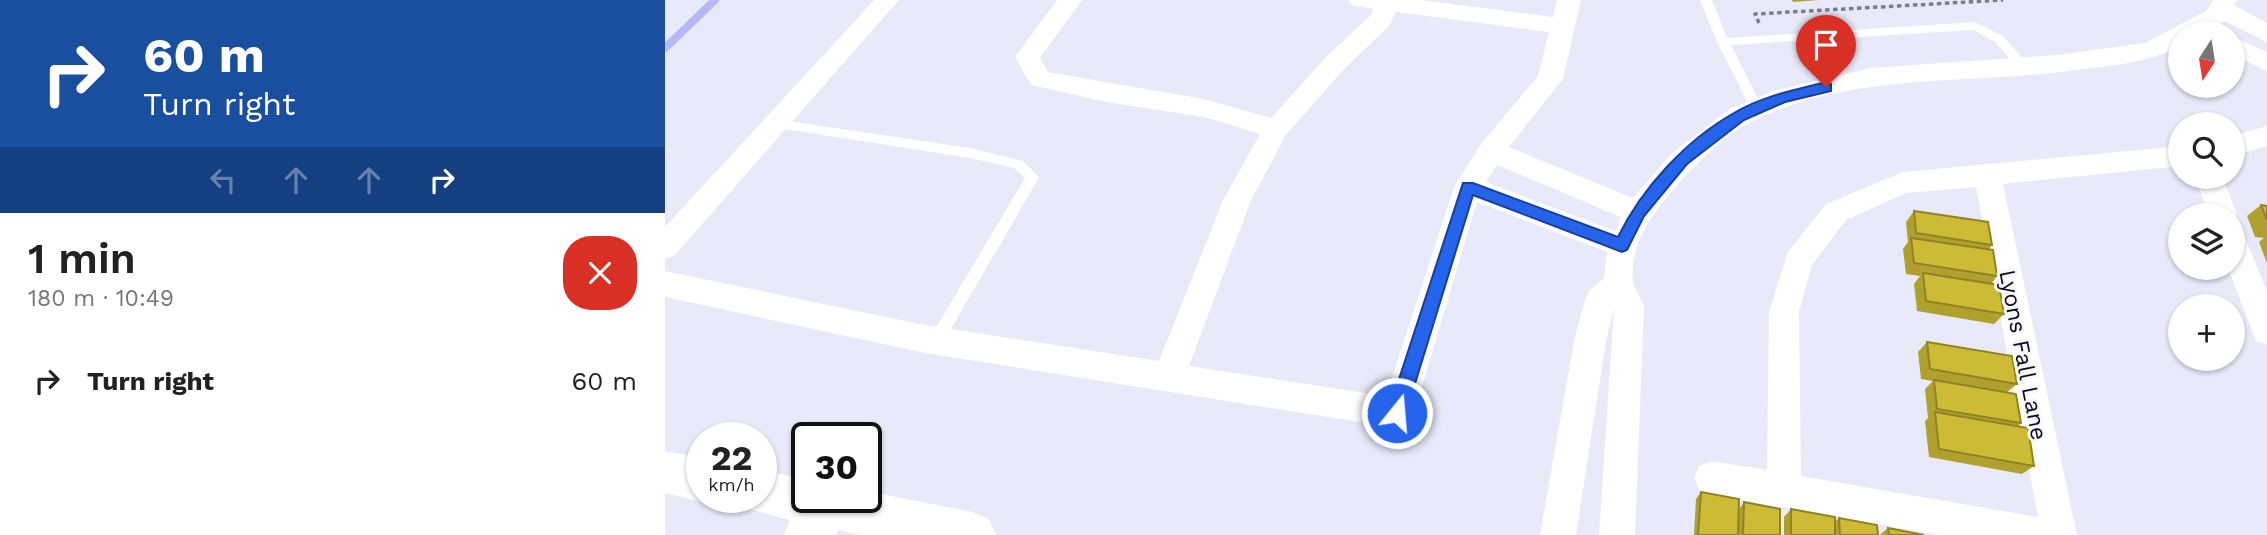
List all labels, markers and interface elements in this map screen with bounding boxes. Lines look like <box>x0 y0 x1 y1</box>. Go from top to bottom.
pin <box>1796 15 1856 87</box>
north arrow <box>2168 21 2245 98</box>
map controls <box>2168 21 2245 371</box>
text: 60 m <box>143 26 265 84</box>
icon: arrive <box>1807 26 1845 64</box>
icon: right <box>28 28 119 119</box>
text: Turn right <box>143 85 295 123</box>
button: search <box>2168 112 2245 189</box>
icon: left <box>204 161 242 199</box>
icon: ahead <box>277 161 315 199</box>
icon: ahead <box>350 161 388 199</box>
icon: right <box>423 161 461 199</box>
button: layers <box>2168 203 2245 280</box>
text: 1 min <box>28 234 136 283</box>
button: close <box>563 236 637 310</box>
street label: Lyons Fall Lane <box>1993 268 2053 442</box>
text: 180 m · 10:49 <box>28 285 174 312</box>
button: + <box>2168 294 2245 371</box>
icon: right <box>28 362 66 400</box>
text: Turn right <box>87 366 214 396</box>
text: 60 m <box>571 366 637 396</box>
position arrow <box>1360 376 1434 450</box>
speed limit sign: 30 <box>791 422 882 513</box>
text: 22 <box>711 437 752 479</box>
text: km/h <box>708 474 755 495</box>

